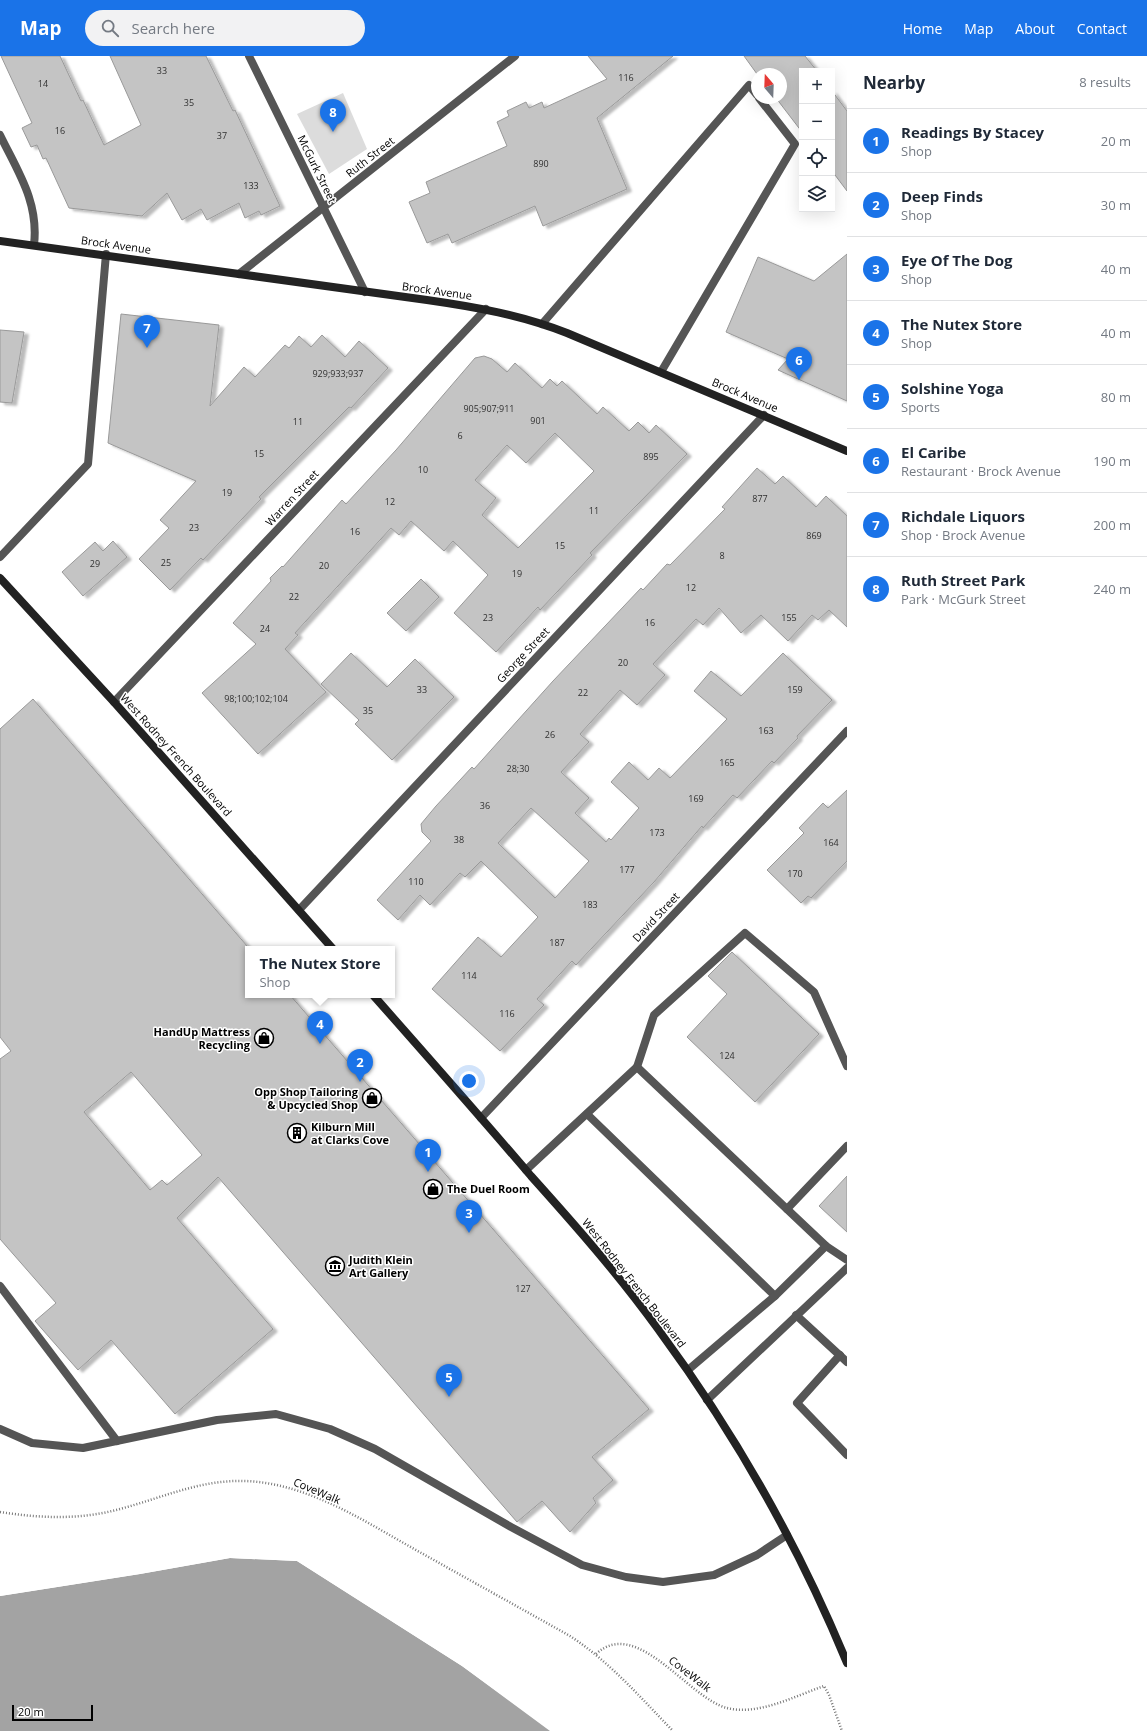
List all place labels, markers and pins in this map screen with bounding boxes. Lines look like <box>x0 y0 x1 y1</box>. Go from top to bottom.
pin: 8 <box>320 99 346 132</box>
pin: 7 <box>134 315 160 348</box>
pin: 6 <box>786 347 812 380</box>
pin: 4 <box>307 1011 333 1044</box>
place label: HandUp Mattress Recycling <box>154 1024 251 1052</box>
shop icon: HandUp Mattress Recycling <box>253 1027 275 1049</box>
pin: 2 <box>347 1049 373 1082</box>
place label: Opp Shop Tailoring & Upcycled Shop <box>254 1084 359 1112</box>
shop icon: Opp Shop Tailoring & Upcycled Shop <box>361 1087 383 1109</box>
place label: Kilburn Mill at Clarks Cove <box>311 1119 390 1147</box>
building icon: Kilburn Mill at Clarks Cove <box>286 1122 308 1144</box>
pin: 1 <box>415 1139 441 1172</box>
shop icon: The Duel Room <box>422 1178 444 1200</box>
place label: The Duel Room <box>447 1181 530 1196</box>
pin: 3 <box>456 1200 482 1233</box>
place label: Judith Klein Art Gallery <box>348 1252 413 1280</box>
museum icon: Judith Klein Art Gallery <box>324 1255 346 1277</box>
pin: 5 <box>436 1364 462 1397</box>

